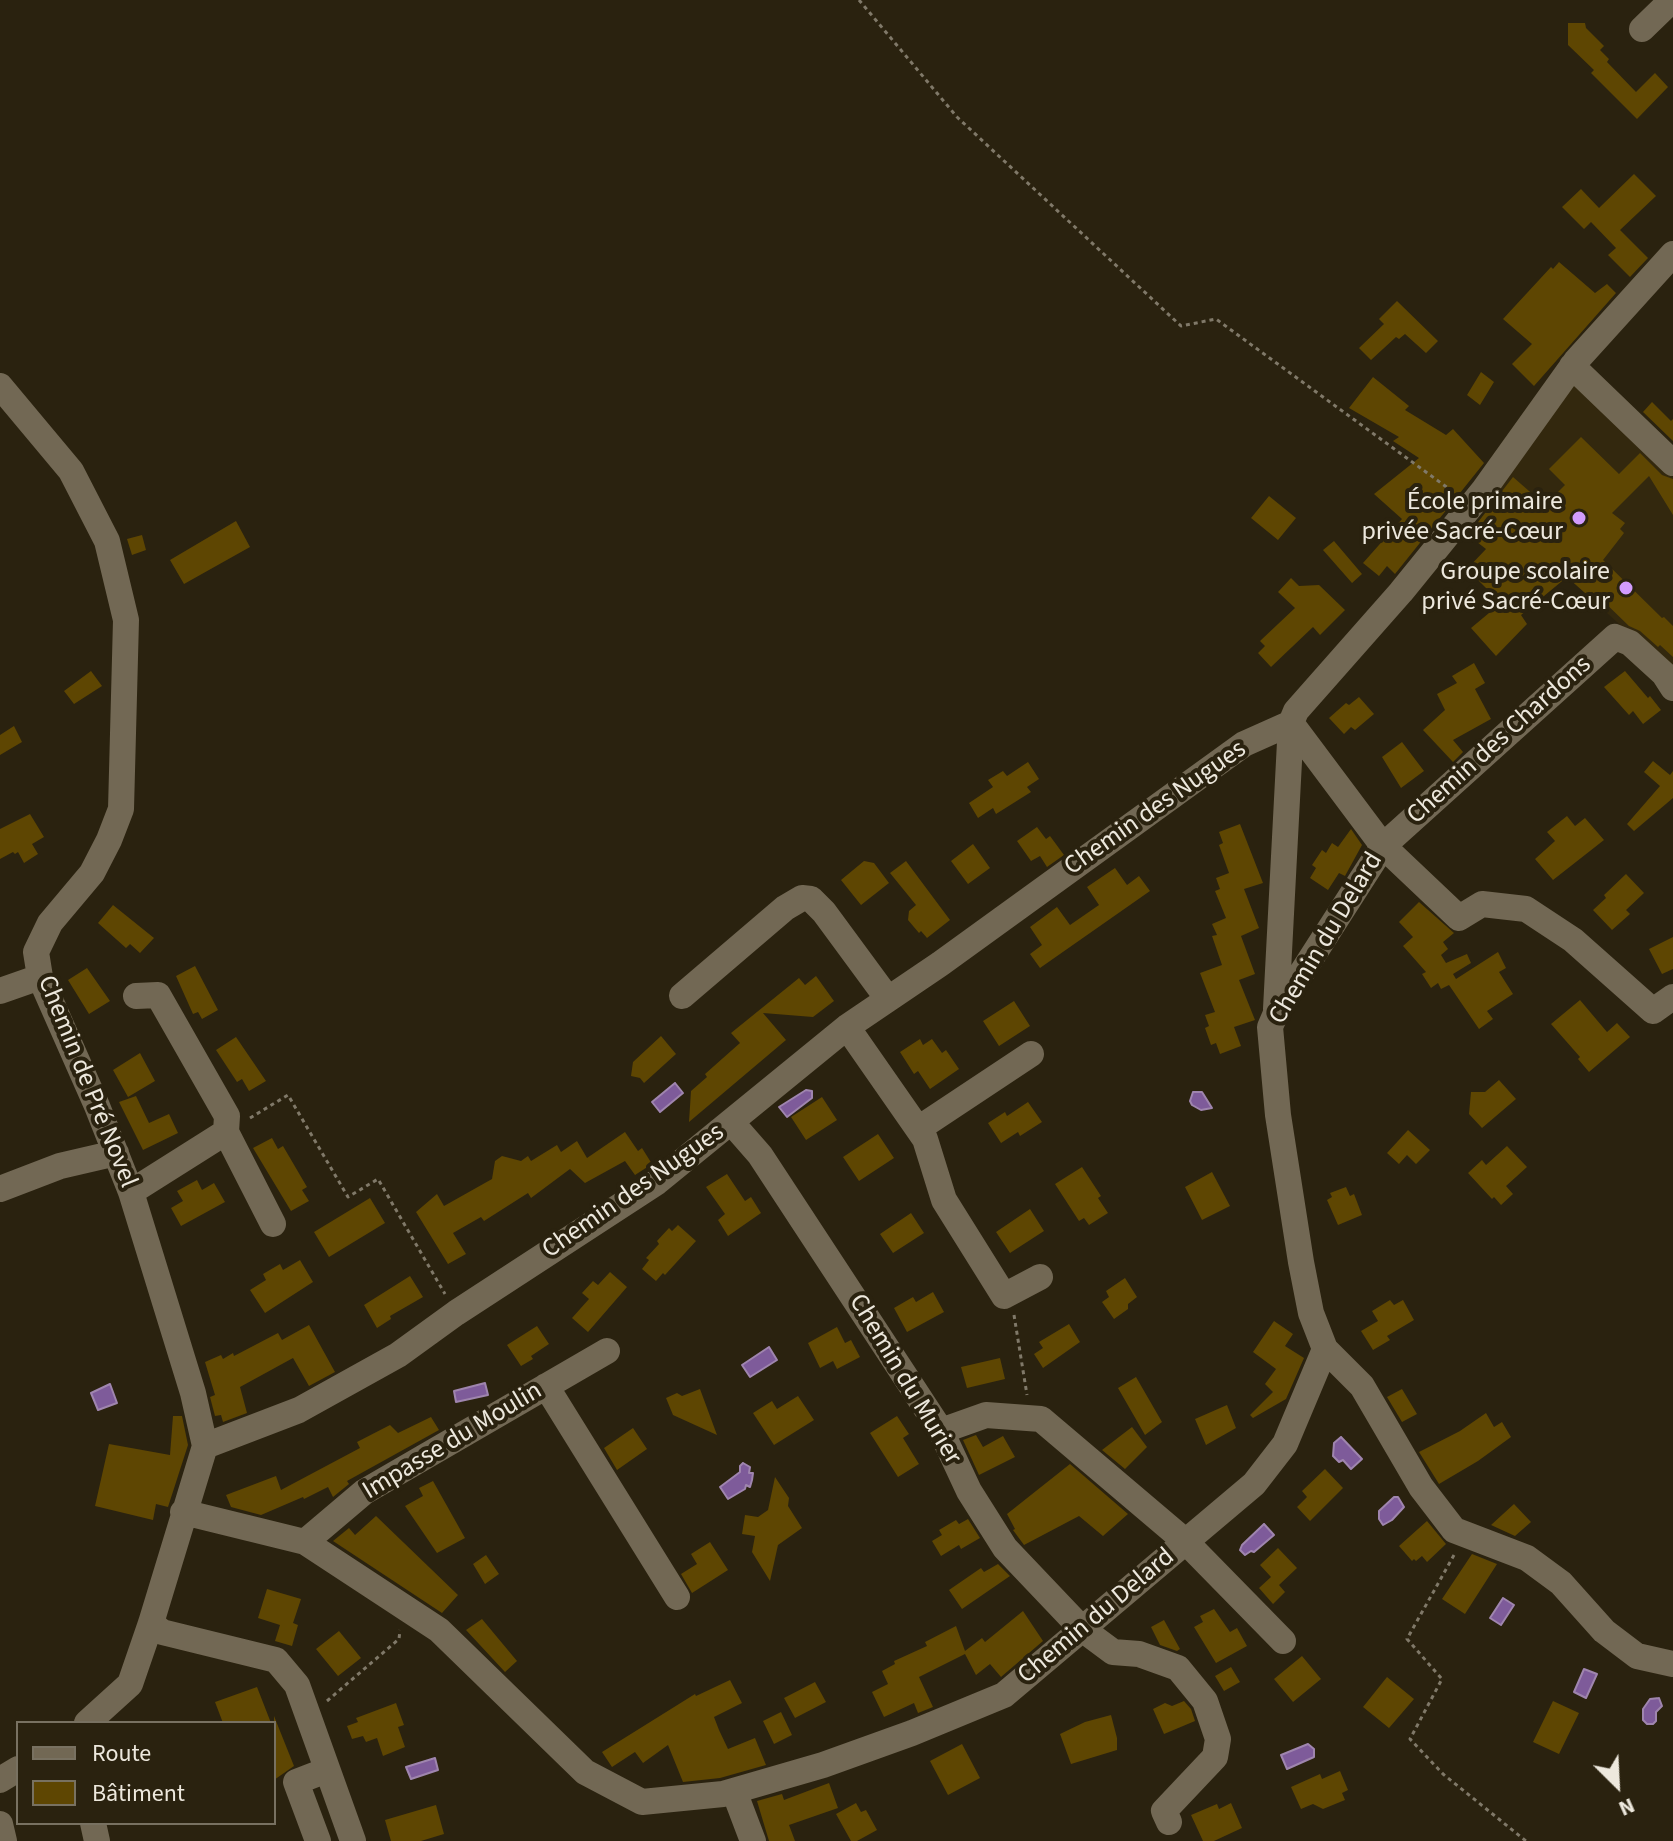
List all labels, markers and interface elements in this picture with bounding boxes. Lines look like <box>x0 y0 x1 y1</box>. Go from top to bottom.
place label: École primaire privée Sacré-Cœur <box>1361 487 1563 548</box>
marker: École primaire privée Sacré-Cœur <box>1570 509 1588 527</box>
place label: Groupe scolaire privé Sacré-Cœur <box>1421 557 1610 618</box>
marker: Groupe scolaire privé Sacré-Cœur <box>1617 579 1635 597</box>
street label: Chemin des Chardons <box>1401 650 1599 832</box>
street label: Chemin des Nugues <box>1059 735 1253 883</box>
street label: Chemin du Delard <box>1263 847 1391 1031</box>
street label: Chemin de Pré Novel <box>29 972 143 1192</box>
street label: Chemin des Nugues <box>537 1118 731 1266</box>
street label: Chemin du Murier <box>841 1289 967 1471</box>
street label: Impasse du Moulin <box>358 1376 548 1508</box>
street label: Chemin du Delard <box>1012 1542 1182 1692</box>
legend <box>16 1721 276 1825</box>
text: Route <box>92 1736 151 1771</box>
north arrow <box>1577 1745 1657 1825</box>
text: Bâtiment <box>92 1776 185 1811</box>
text: N <box>1614 1789 1640 1825</box>

